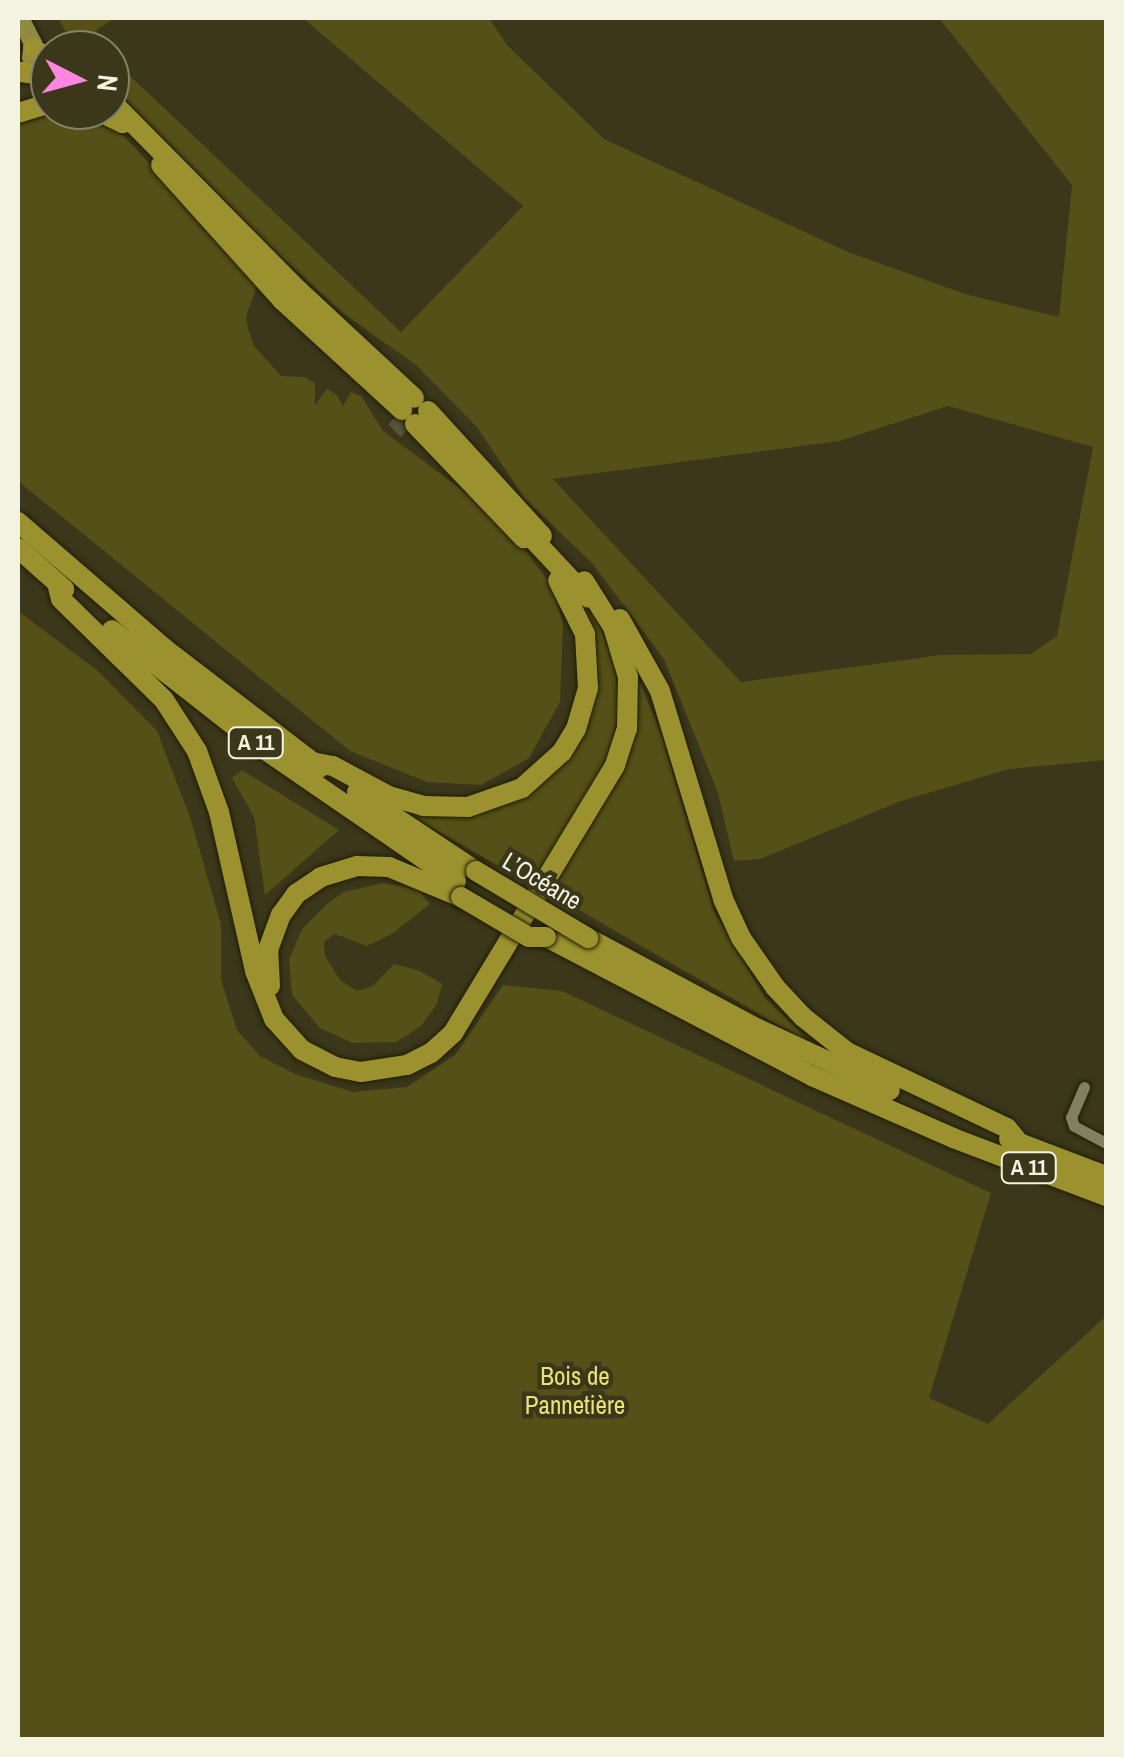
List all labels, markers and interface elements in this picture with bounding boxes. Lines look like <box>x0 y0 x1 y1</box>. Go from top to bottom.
north arrow <box>30 30 130 130</box>
text: N <box>88 73 128 93</box>
road number: A 11 <box>226 726 286 760</box>
street label: L’Océane <box>497 846 587 916</box>
road number: A 11 <box>999 1151 1059 1185</box>
park label: Bois de Pannetière <box>525 1362 625 1421</box>

